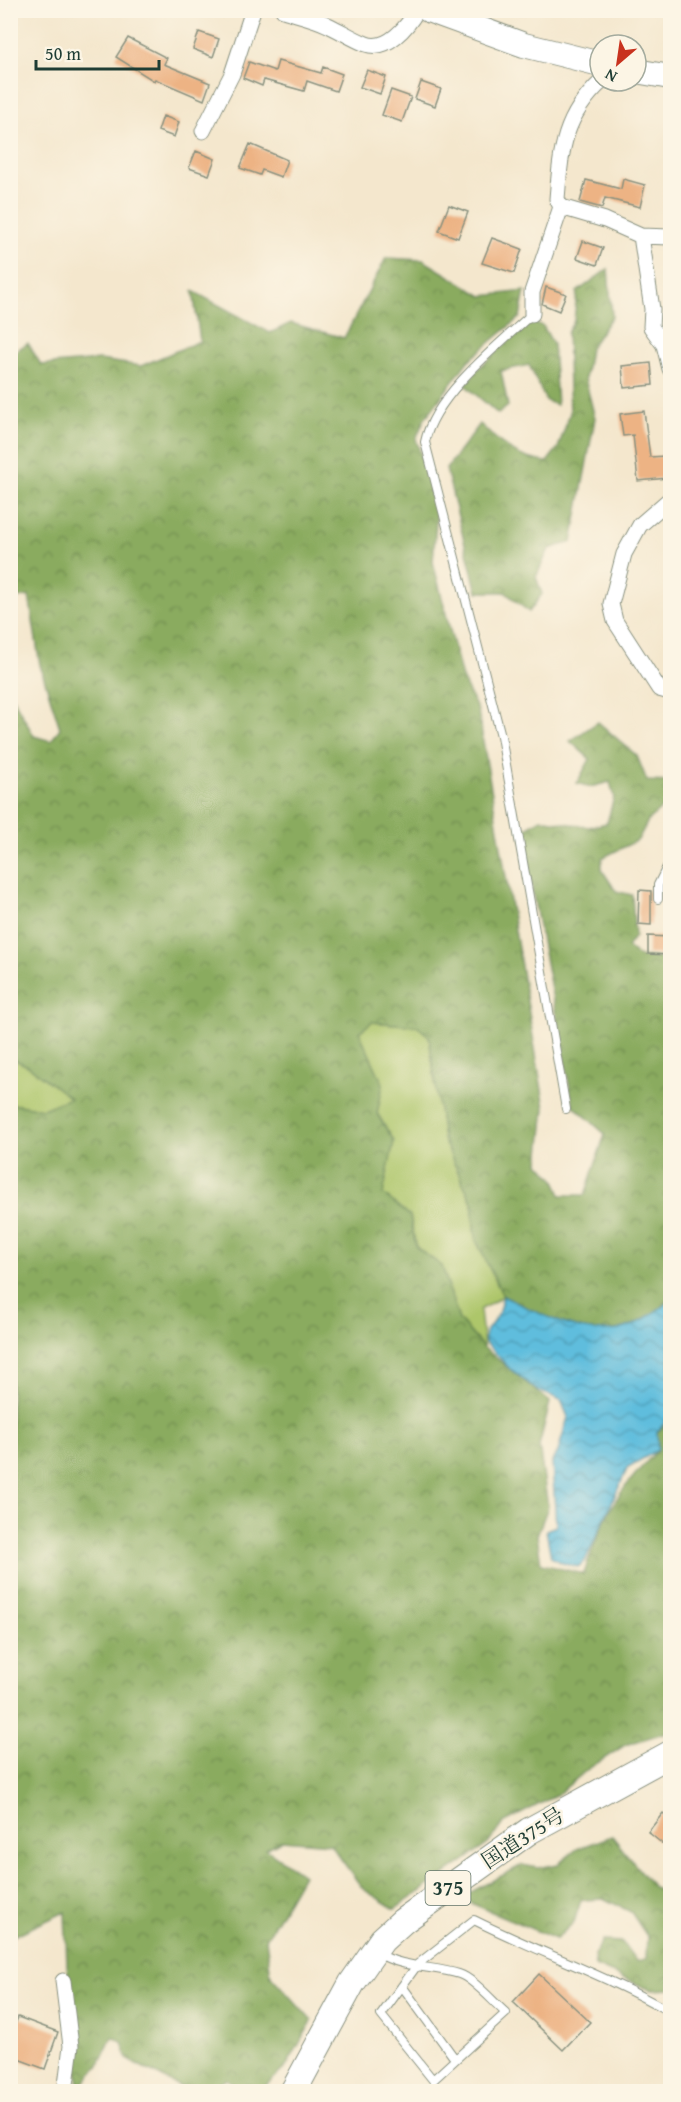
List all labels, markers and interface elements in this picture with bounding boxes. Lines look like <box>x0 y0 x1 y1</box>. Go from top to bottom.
scale bar <box>36 33 159 71</box>
north arrow <box>588 33 648 93</box>
text: 50 m <box>45 40 81 67</box>
text: N <box>600 63 621 89</box>
street label: 国道375号 <box>475 1799 570 1876</box>
road number: 375 <box>426 1871 470 1905</box>

